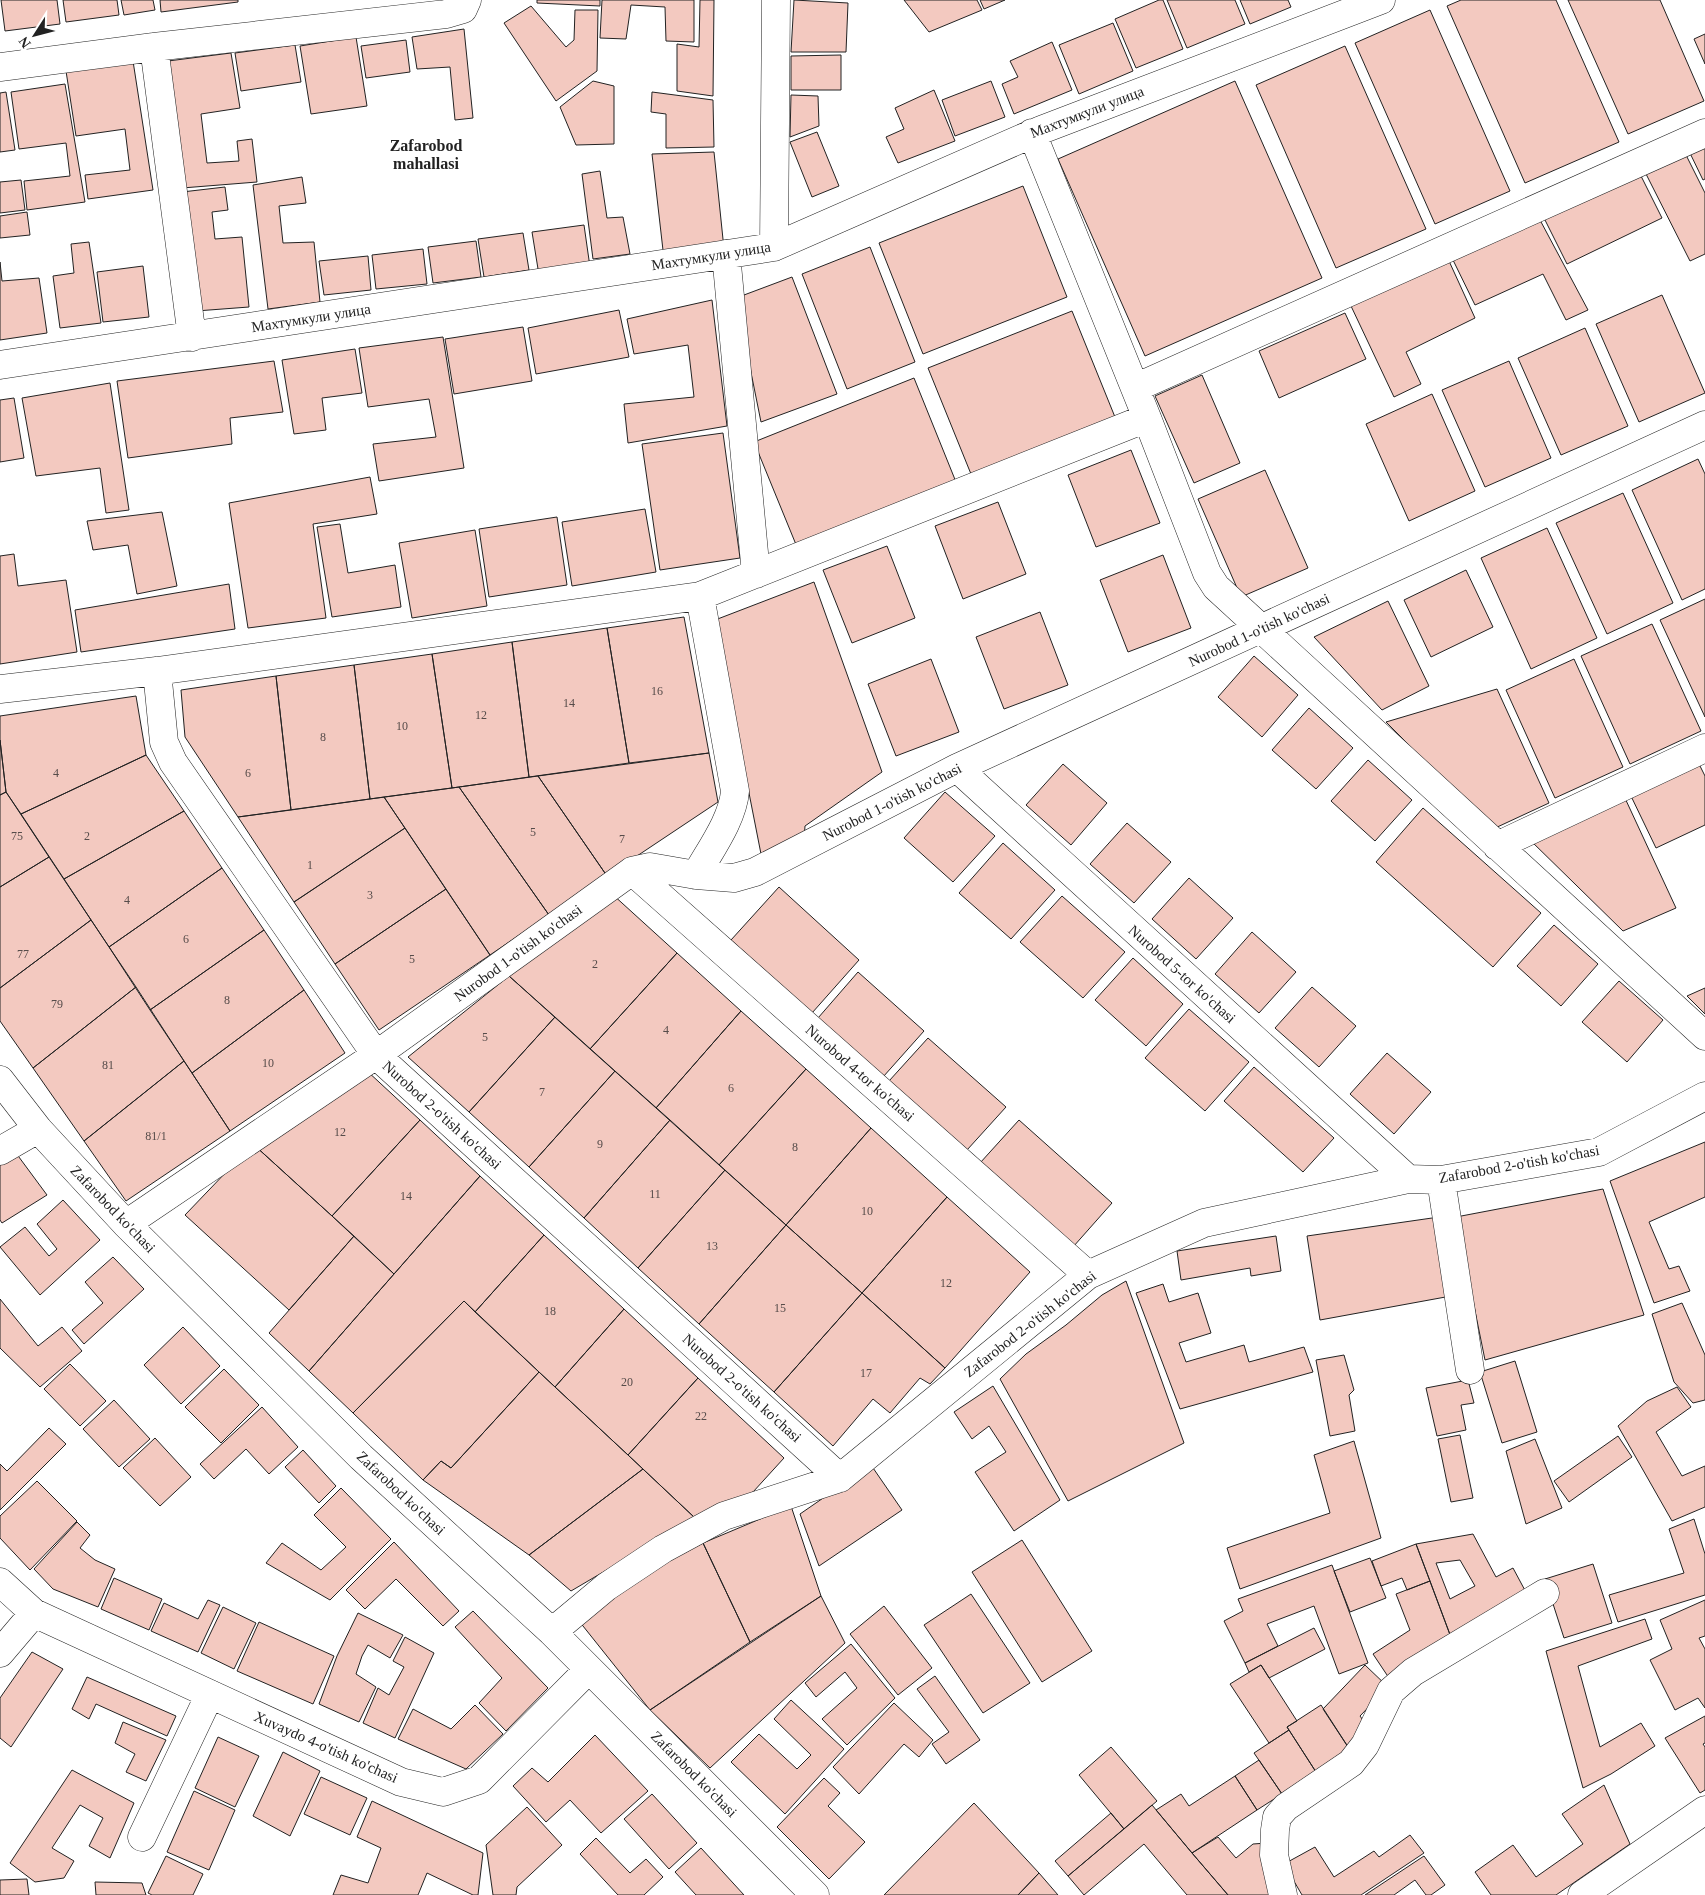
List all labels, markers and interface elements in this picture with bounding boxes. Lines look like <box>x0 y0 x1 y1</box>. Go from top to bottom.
north arrow <box>10 10 60 60</box>
text: N <box>16 34 34 51</box>
street label: Махтумкули улица <box>1028 83 1146 141</box>
district label: Zafarobod mahallasi <box>390 137 462 172</box>
street label: Махтумкули улица <box>650 239 772 273</box>
street label: Махтумкули улица <box>250 301 372 335</box>
street label: Nurobod 1-o'tish ko'chasi <box>1186 590 1332 670</box>
house number: 16 <box>651 684 663 698</box>
house number: 14 <box>563 696 575 710</box>
house number: 12 <box>475 708 487 722</box>
house number: 10 <box>396 719 408 733</box>
house number: 8 <box>320 730 326 744</box>
street label: Nurobod 1-o'tish ko'chasi <box>820 760 964 844</box>
house number: 4 <box>53 766 59 780</box>
house number: 6 <box>245 766 251 780</box>
house number: 5 <box>530 825 536 839</box>
house number: 75 <box>11 829 23 843</box>
house number: 2 <box>84 829 90 843</box>
house number: 7 <box>619 832 625 846</box>
house number: 1 <box>307 858 313 872</box>
house number: 3 <box>367 888 373 902</box>
house number: 4 <box>124 893 130 907</box>
street label: Nurobod 1-o'tish ko'chasi <box>451 901 585 1005</box>
street label: Nurobod 5-tor ko'chasi <box>1125 922 1239 1026</box>
house number: 6 <box>183 932 189 946</box>
house number: 77 <box>17 947 29 961</box>
house number: 5 <box>409 952 415 966</box>
house number: 2 <box>592 957 598 971</box>
house number: 8 <box>224 993 230 1007</box>
house number: 79 <box>51 997 63 1011</box>
street label: Nurobod 4-tor ko'chasi <box>802 1022 918 1124</box>
house number: 4 <box>663 1023 669 1037</box>
house number: 5 <box>482 1030 488 1044</box>
house number: 10 <box>262 1056 274 1070</box>
house number: 81 <box>102 1058 114 1072</box>
street label: Nurobod 2-o'tish ko'chasi <box>380 1058 504 1172</box>
house number: 6 <box>728 1081 734 1095</box>
house number: 7 <box>539 1085 545 1099</box>
house number: 12 <box>334 1125 346 1139</box>
house number: 81/1 <box>145 1129 167 1143</box>
house number: 9 <box>597 1137 603 1151</box>
house number: 8 <box>792 1140 798 1154</box>
street label: Zafarobod 2-o'tish ko'chasi <box>1437 1142 1601 1186</box>
street label: Zafarobod ko'chasi <box>67 1162 159 1256</box>
house number: 11 <box>649 1187 661 1201</box>
house number: 14 <box>400 1189 412 1203</box>
house number: 10 <box>861 1204 873 1218</box>
house number: 13 <box>706 1239 718 1253</box>
street label: Zafarobod 2-o'tish ko'chasi <box>961 1268 1099 1380</box>
house number: 12 <box>940 1276 952 1290</box>
house number: 15 <box>774 1301 786 1315</box>
house number: 18 <box>544 1304 556 1318</box>
street label: Nurobod 2-o'tish ko'chasi <box>680 1331 804 1445</box>
house number: 17 <box>860 1366 872 1380</box>
house number: 20 <box>621 1375 633 1389</box>
house number: 22 <box>695 1409 707 1423</box>
street label: Zafarobod ko'chasi <box>354 1448 448 1538</box>
street label: Xuvaydo 4-o'tish ko'chasi <box>252 1708 400 1786</box>
street label: Zafarobod ko'chasi <box>648 1728 740 1820</box>

